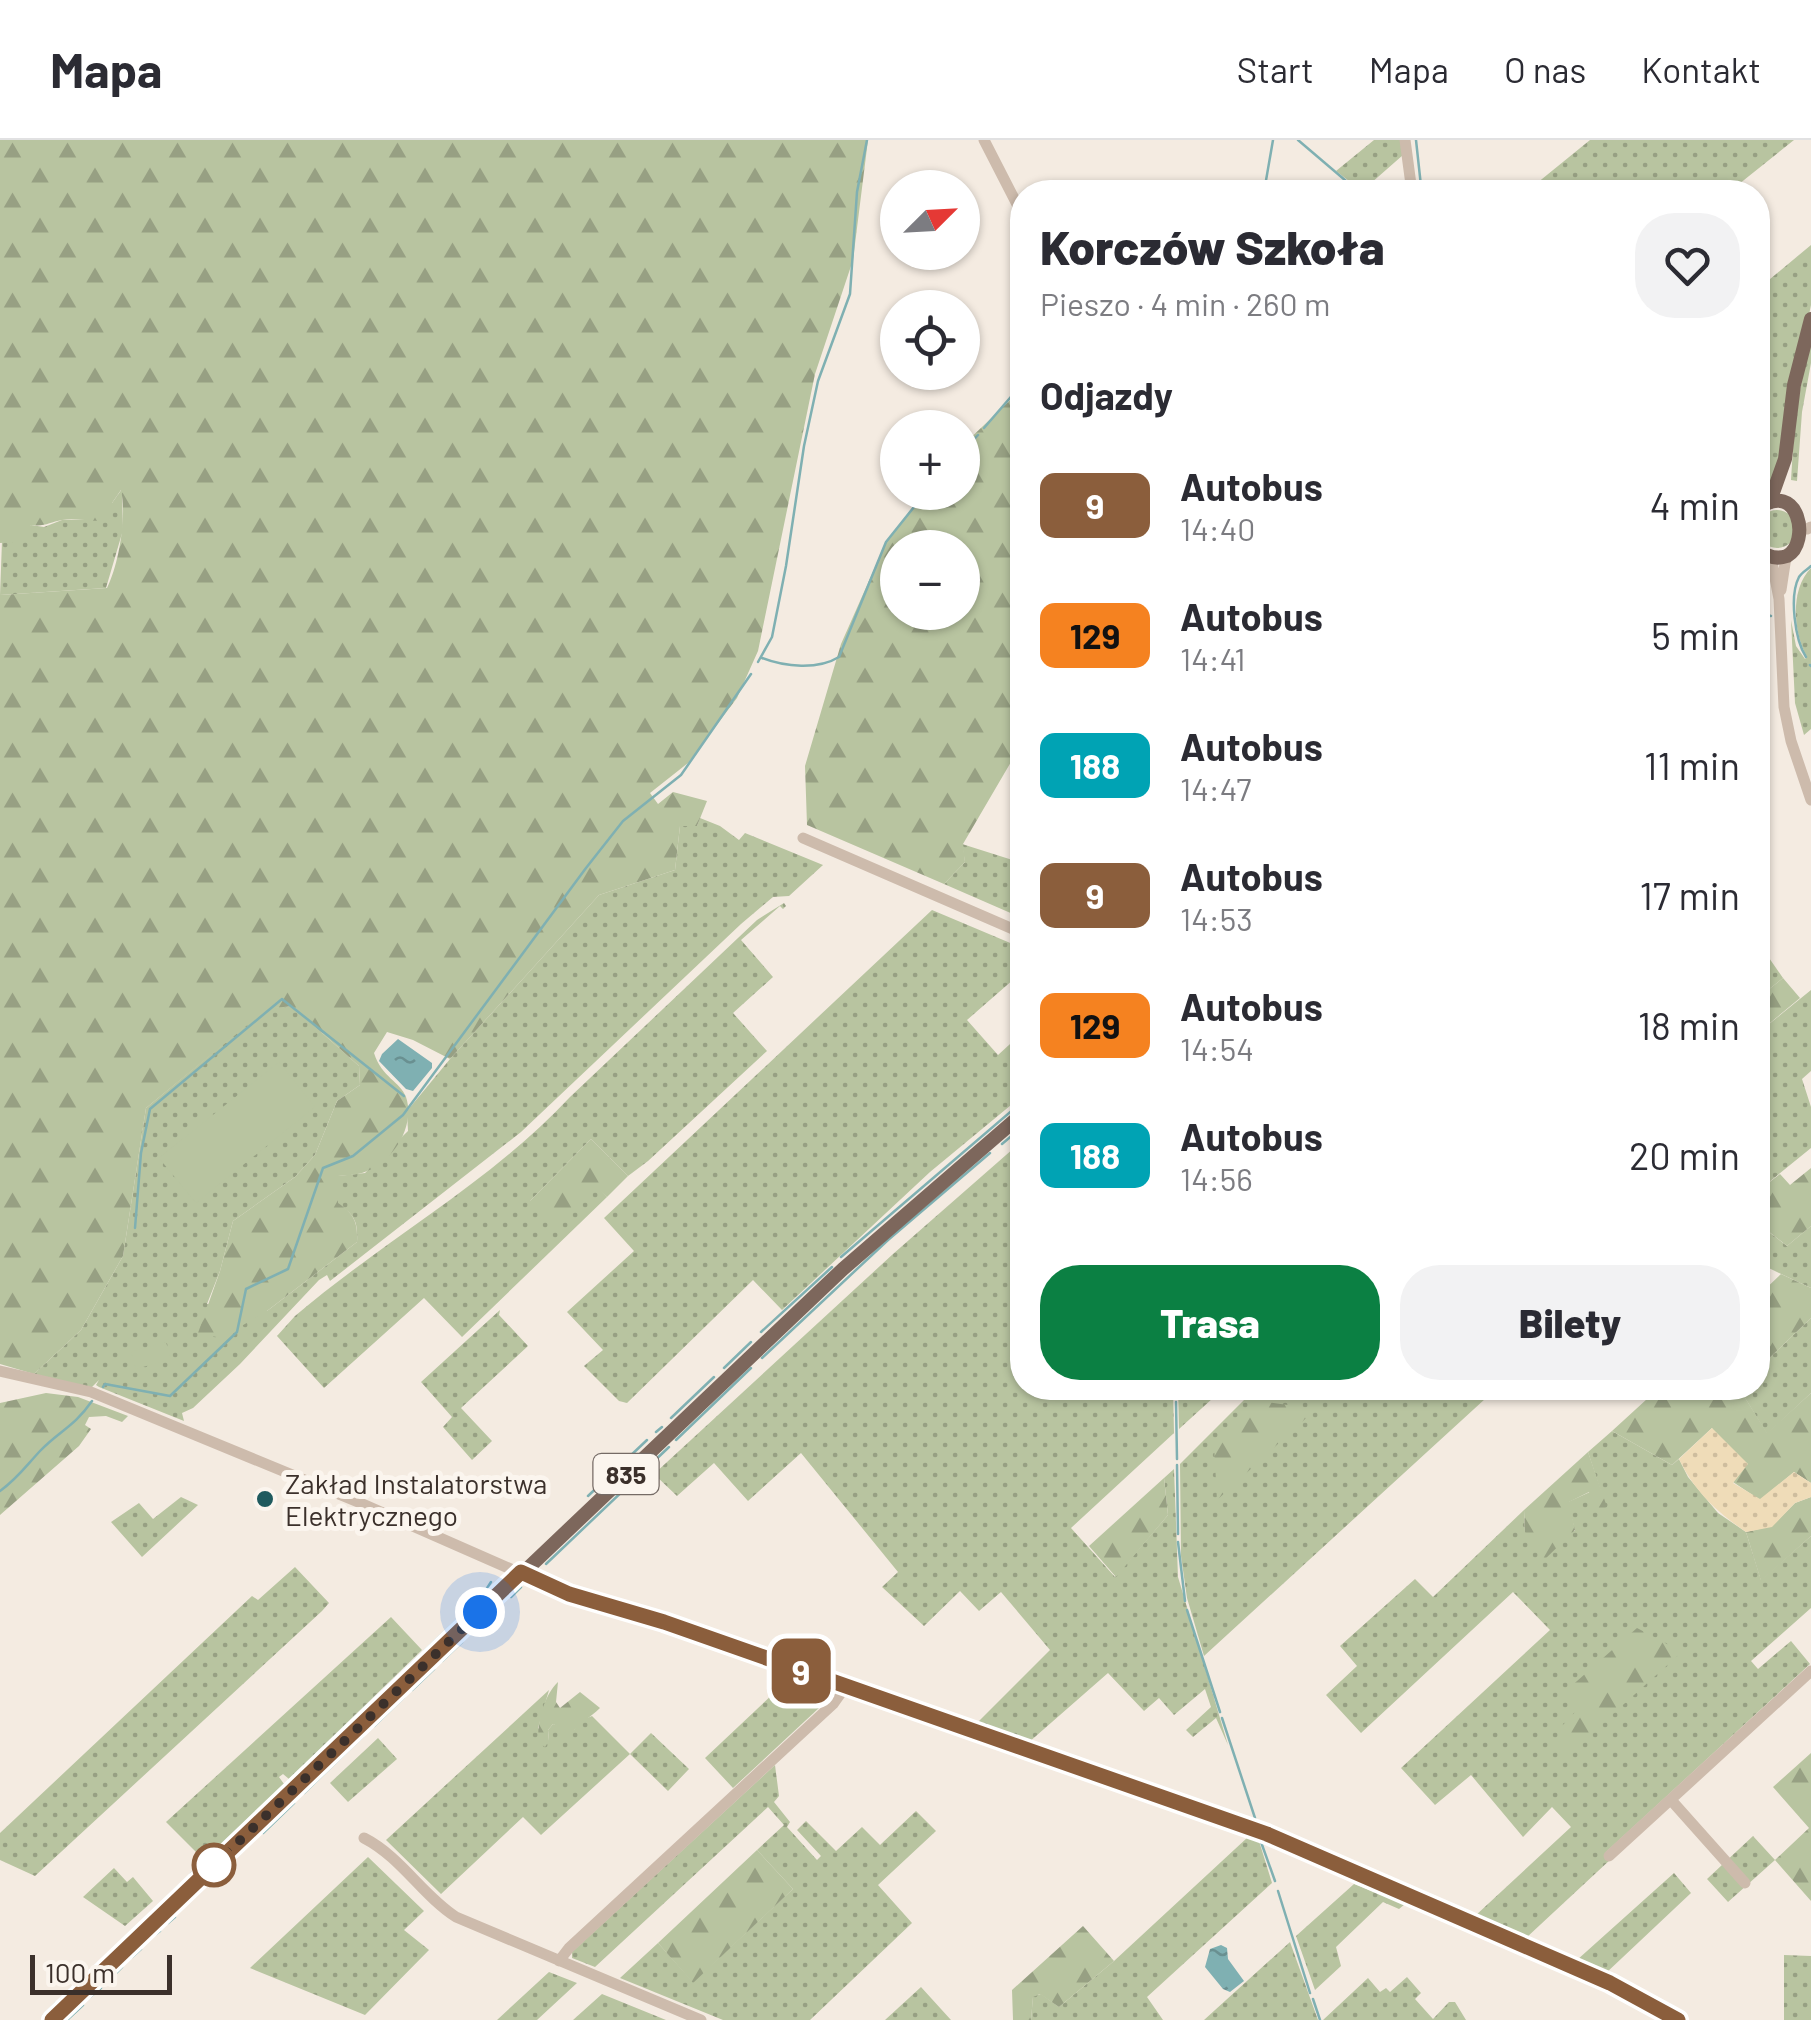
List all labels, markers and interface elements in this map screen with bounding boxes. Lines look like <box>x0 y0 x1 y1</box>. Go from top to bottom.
text: Mapa <box>50 40 162 98</box>
text: Start <box>1237 48 1314 90</box>
text: Mapa <box>1369 48 1449 90</box>
text: O nas <box>1504 48 1586 90</box>
text: Kontakt <box>1641 48 1761 90</box>
north arrow <box>880 170 980 270</box>
map controls <box>880 170 980 630</box>
button: heart <box>1635 213 1740 318</box>
text: Korczów Szkoła <box>1040 217 1385 275</box>
text: Pieszo · 4 min · 260 m <box>1040 284 1330 322</box>
button: locate <box>880 290 980 390</box>
text: Odjazdy <box>1040 372 1173 418</box>
button: + <box>880 410 980 510</box>
text: Autobus <box>1180 463 1323 509</box>
text: 4 min <box>1650 482 1740 528</box>
text: 9 <box>1086 484 1104 526</box>
text: 14:40 <box>1180 509 1255 547</box>
button: − <box>880 530 980 630</box>
text: Autobus <box>1180 593 1323 639</box>
text: 5 min <box>1651 612 1740 658</box>
text: 129 <box>1070 614 1120 656</box>
text: 14:41 <box>1180 639 1246 677</box>
text: Autobus <box>1180 723 1323 769</box>
text: 11 min <box>1644 742 1740 788</box>
text: 188 <box>1070 744 1120 786</box>
text: 14:47 <box>1180 769 1252 807</box>
text: Autobus <box>1180 853 1323 899</box>
text: 17 min <box>1640 872 1740 918</box>
text: 9 <box>1086 874 1104 916</box>
text: 14:53 <box>1180 899 1253 937</box>
text: Autobus <box>1180 983 1323 1029</box>
text: 18 min <box>1638 1002 1740 1048</box>
text: 129 <box>1070 1004 1120 1046</box>
text: 14:54 <box>1180 1029 1254 1067</box>
text: Autobus <box>1180 1113 1323 1159</box>
text: 20 min <box>1629 1132 1740 1178</box>
text: 188 <box>1070 1134 1120 1176</box>
text: 14:56 <box>1180 1159 1253 1197</box>
button: Trasa <box>1040 1265 1380 1380</box>
button: Bilety <box>1400 1265 1740 1380</box>
road number: 835 <box>594 1454 658 1494</box>
place label: Zakład Instalatorstwa Elektrycznego <box>285 1466 547 1532</box>
marker: Zakład Instalatorstwa Elektrycznego <box>254 1488 276 1510</box>
your location <box>455 1587 505 1637</box>
line badge: 9 <box>768 1638 834 1704</box>
text: 9 <box>792 1650 810 1692</box>
unlabelled marker <box>193 1844 235 1886</box>
scale bar <box>30 1950 172 1994</box>
text: 100 m <box>45 1955 115 1989</box>

